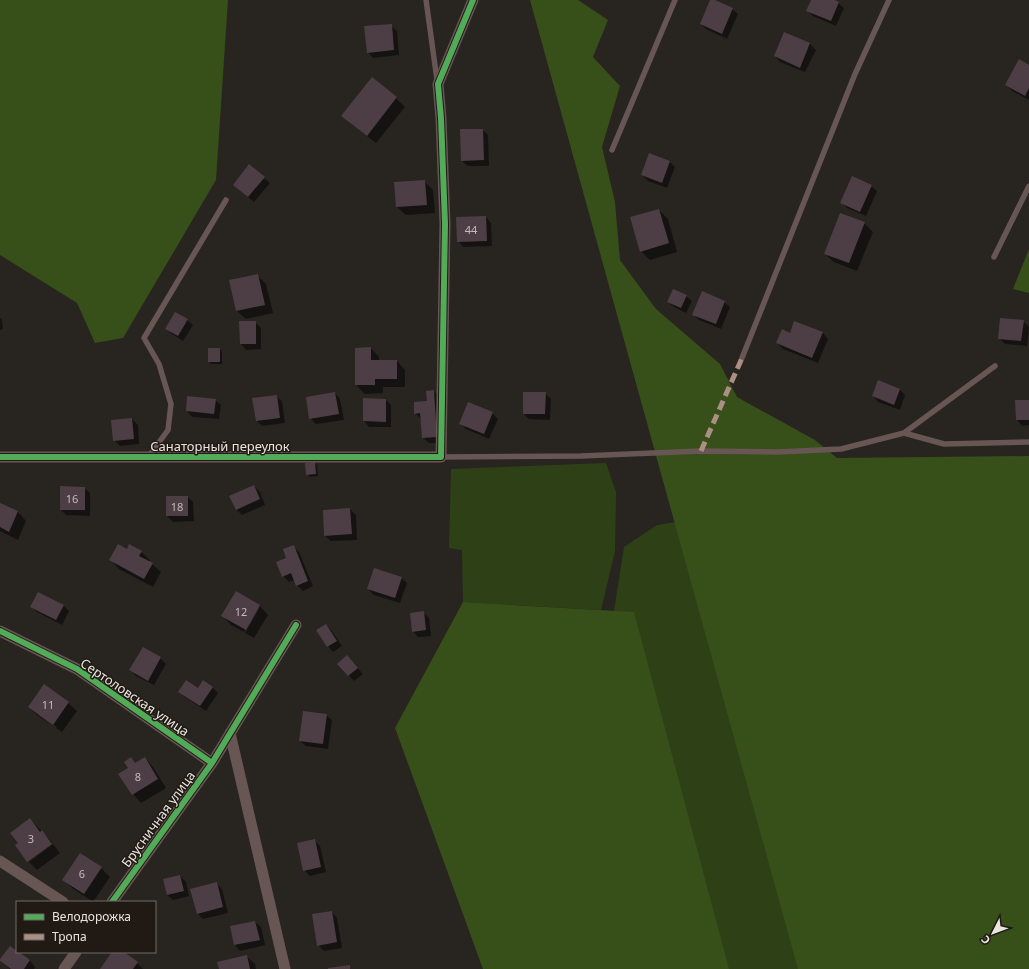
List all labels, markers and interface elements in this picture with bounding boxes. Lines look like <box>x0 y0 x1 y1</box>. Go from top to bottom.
house number: 44 <box>465 222 478 237</box>
street label: Санаторный переулок <box>150 437 290 455</box>
house number: 16 <box>66 491 78 506</box>
house number: 18 <box>171 499 183 514</box>
house number: 12 <box>235 604 247 619</box>
street label: Сертоловская улица <box>77 654 193 740</box>
house number: 11 <box>42 697 54 712</box>
street label: Брусничная улица <box>117 767 199 871</box>
house number: 8 <box>135 769 141 784</box>
house number: 3 <box>28 831 34 846</box>
house number: 6 <box>79 866 85 881</box>
legend <box>16 901 156 953</box>
text: Велодорожка <box>52 908 131 925</box>
north arrow <box>973 913 1013 953</box>
text: Тропа <box>52 928 87 945</box>
text: С <box>977 932 993 948</box>

